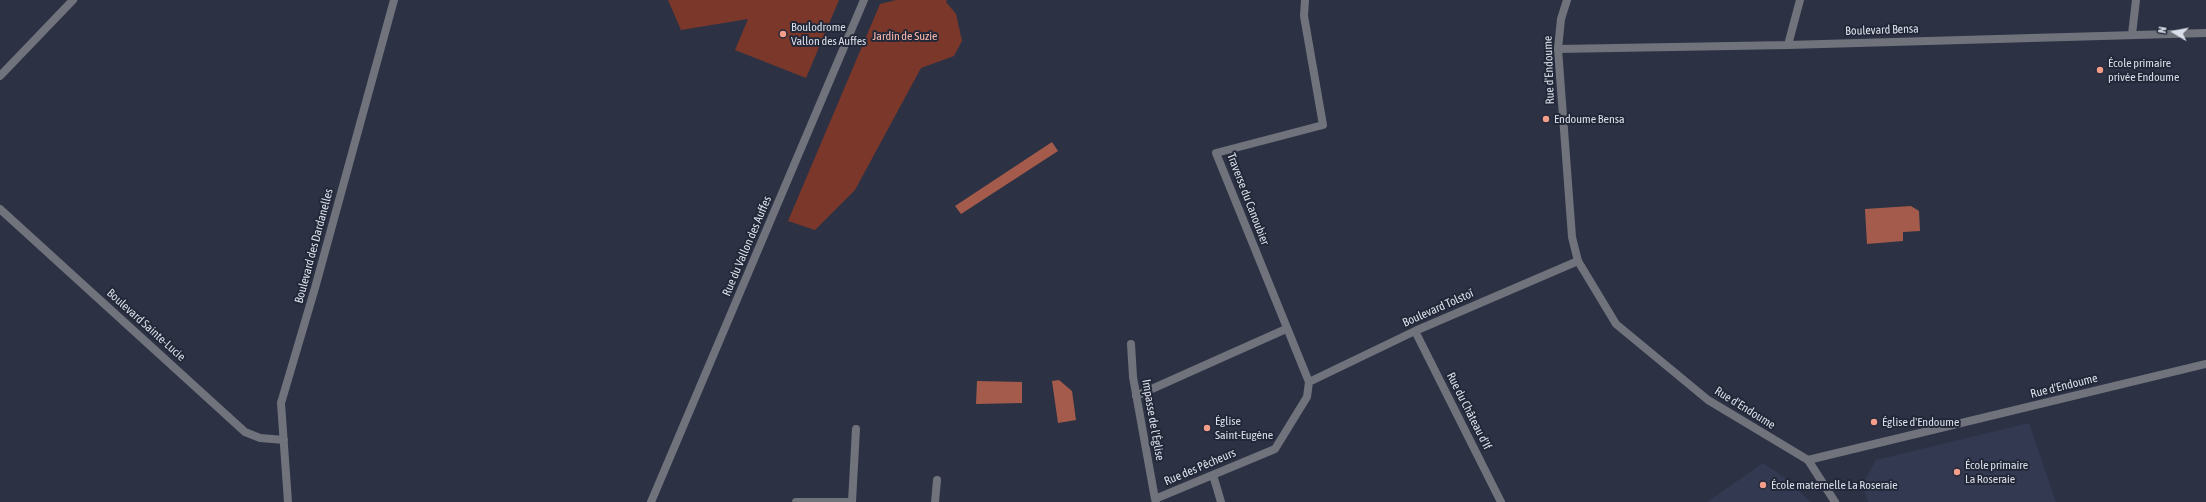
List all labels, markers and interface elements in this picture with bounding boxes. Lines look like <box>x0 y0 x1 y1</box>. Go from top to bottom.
north arrow <box>2154 12 2194 52</box>
place label: Boulodrome Vallon des Auffes <box>791 20 866 48</box>
street label: Boulevard Bensa <box>1845 22 1919 38</box>
text: N <box>2156 26 2169 34</box>
marker: Boulodrome Vallon des Auffes <box>778 29 788 39</box>
park label: Jardin de Suzie <box>872 29 938 43</box>
street label: Rue d'Endoume <box>1541 35 1557 105</box>
place label: École primaire privée Endoume <box>2108 56 2179 84</box>
marker: École primaire privée Endoume <box>2095 65 2105 75</box>
place label: Endoume Bensa <box>1554 112 1625 126</box>
marker: Endoume Bensa <box>1541 114 1551 124</box>
street label: Traverse du Canoubier <box>1224 151 1272 247</box>
street label: Boulevard des Dardanelles <box>292 187 336 305</box>
street label: Rue du Vallon des Auffes <box>719 194 775 298</box>
street label: Boulevard Sainte-Lucie <box>104 286 188 364</box>
street label: Boulevard Tolstoï <box>1400 286 1476 330</box>
street label: Rue du Château d'If <box>1443 370 1495 452</box>
street label: Rue d'Endoume <box>2029 371 2099 401</box>
street label: Impasse de l'Église <box>1139 378 1167 462</box>
street label: Rue d'Endoume <box>1712 384 1778 432</box>
place label: Église Saint-Eugène <box>1215 414 1273 442</box>
place label: Église d'Endoume <box>1882 415 1959 429</box>
marker: Église d'Endoume <box>1869 417 1879 427</box>
marker: Église Saint-Eugène <box>1202 423 1212 433</box>
street label: Rue des Pêcheurs <box>1162 445 1238 489</box>
place label: École primaire La Roseraie <box>1965 458 2028 486</box>
marker: École primaire La Roseraie <box>1952 467 1962 477</box>
place label: École maternelle La Roseraie <box>1771 478 1898 492</box>
marker: École maternelle La Roseraie <box>1758 480 1768 490</box>

